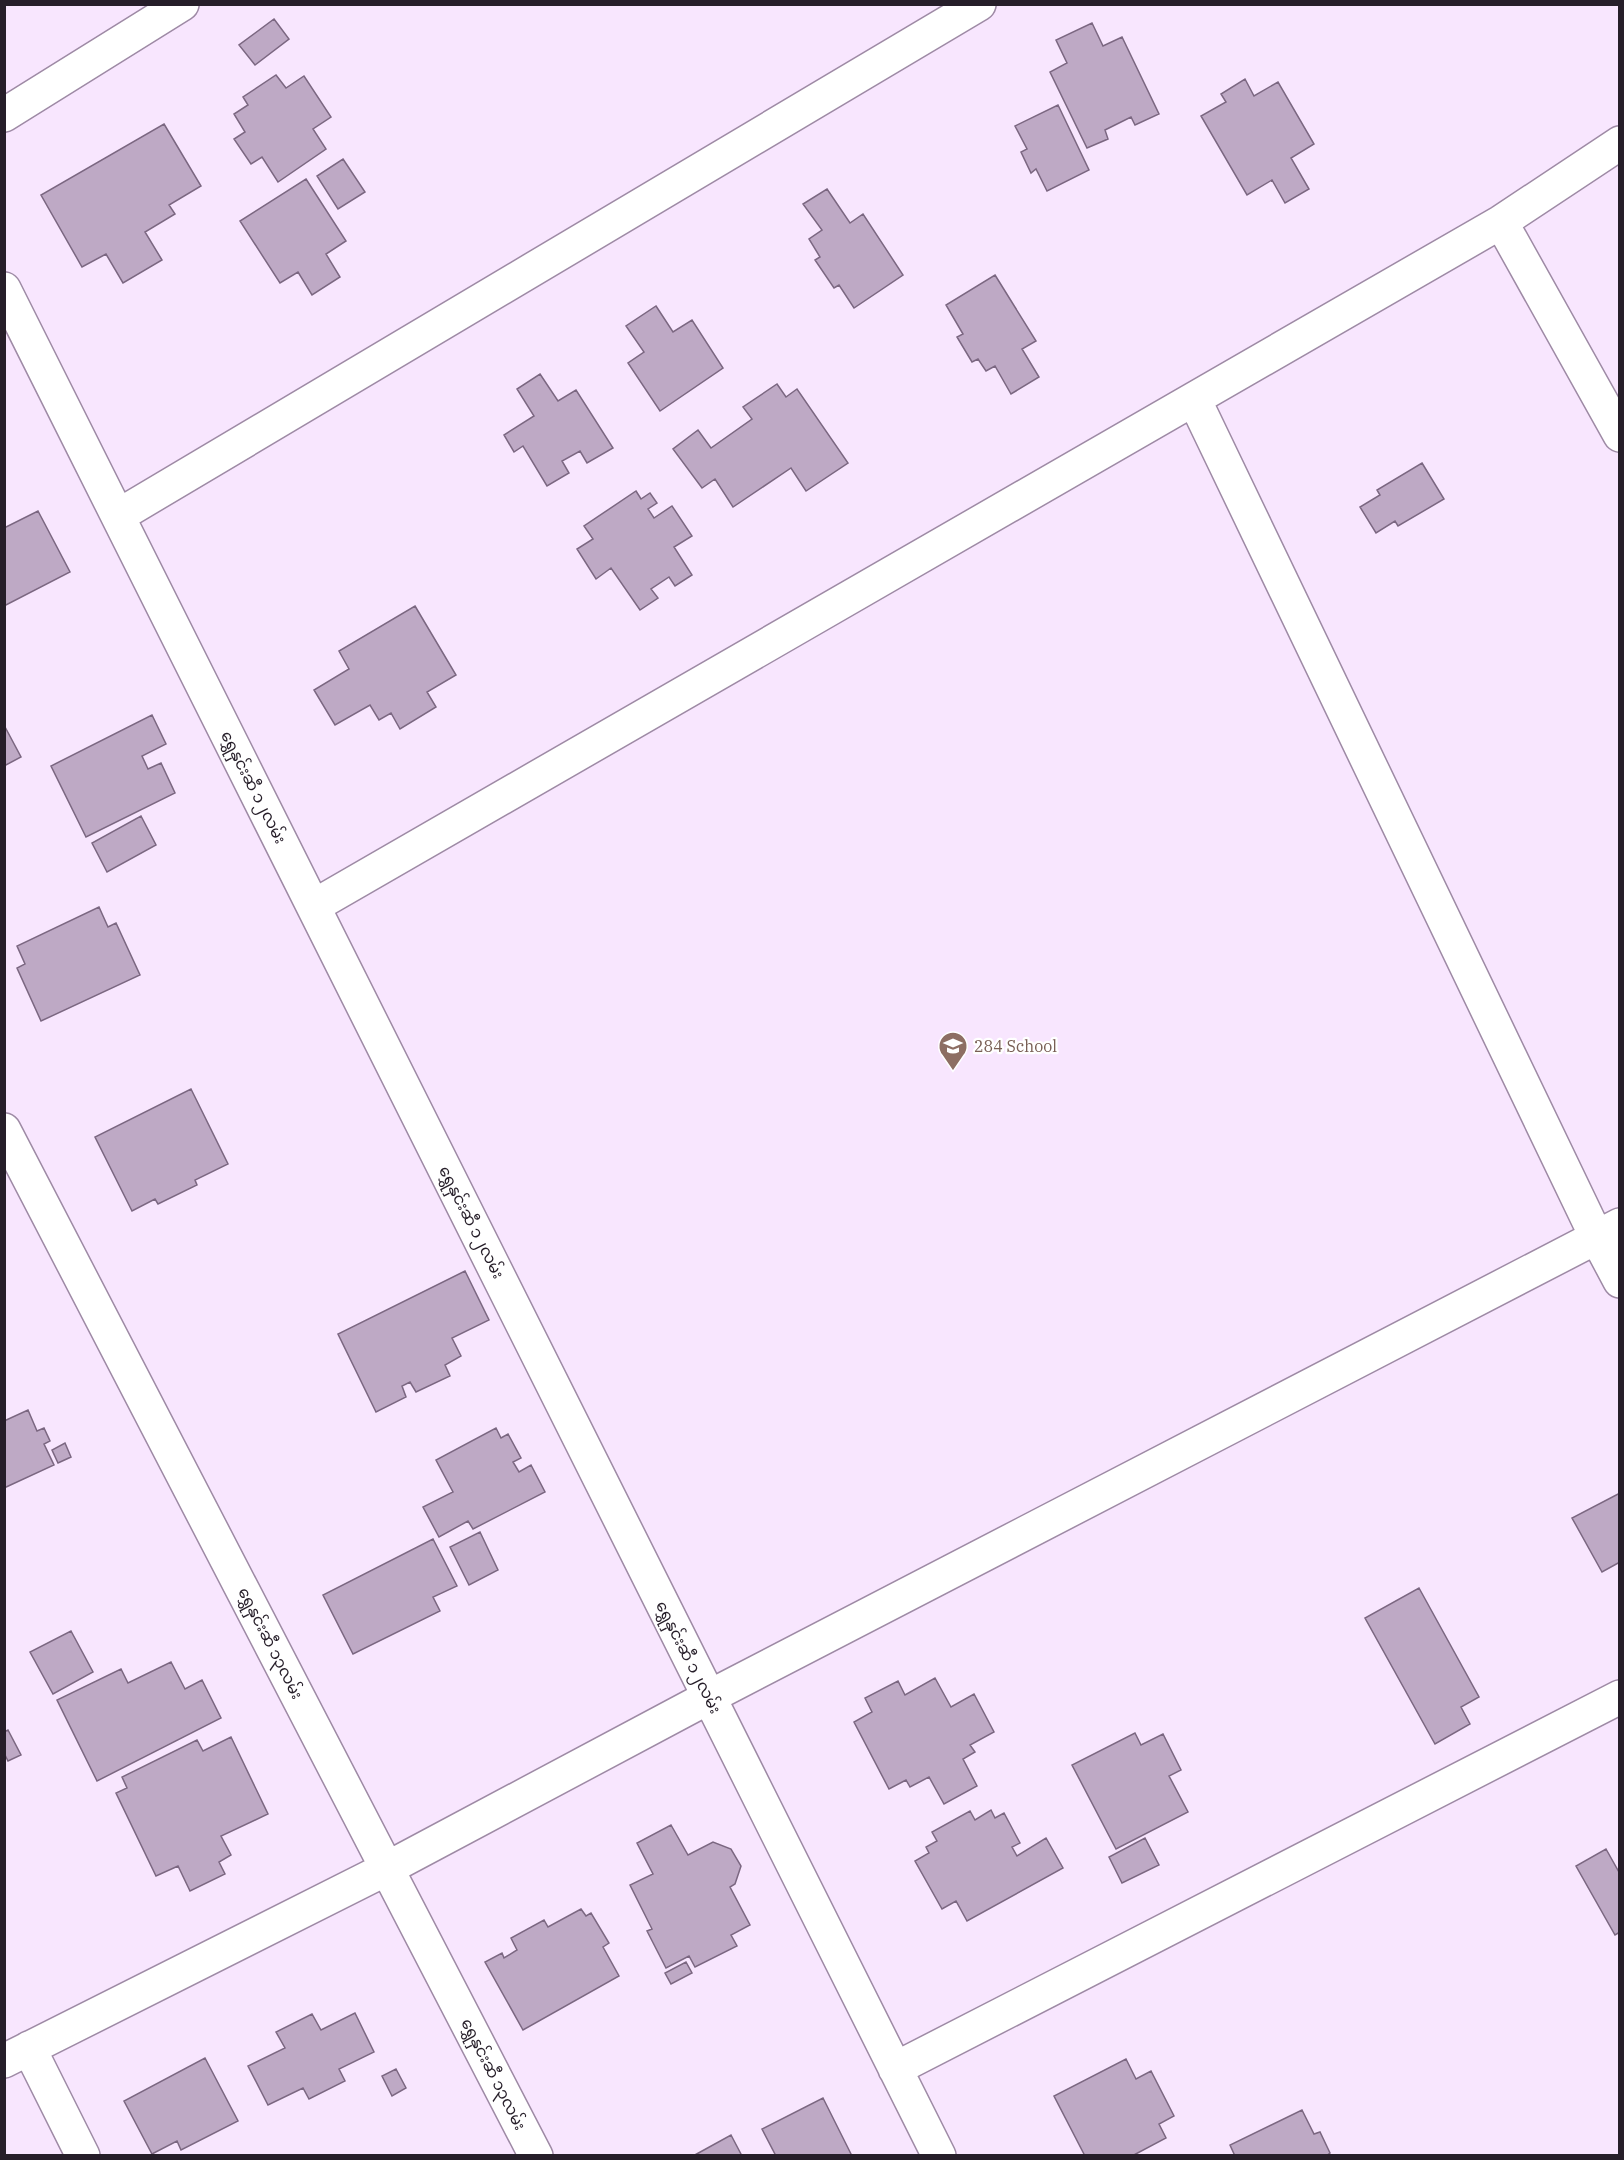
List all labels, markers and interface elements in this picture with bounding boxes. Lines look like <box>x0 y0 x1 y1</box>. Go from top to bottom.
street label: ရွှေနှင်းဆီ ၁၂လမ်း <box>213 727 292 849</box>
school or university icon: 284 School <box>937 1030 969 1072</box>
place label: 284 School <box>974 1036 1057 1056</box>
street label: ရွှေနှင်းဆီ ၁၂လမ်း <box>431 1162 510 1284</box>
street label: ရွှေနှင်းဆီ ၁၃လမ်း <box>230 1583 309 1705</box>
street label: ရွှေနှင်းဆီ ၁၂လမ်း <box>648 1597 727 1719</box>
street label: ရွှေနှင်းဆီ ၁၃လမ်း <box>453 2014 532 2136</box>

